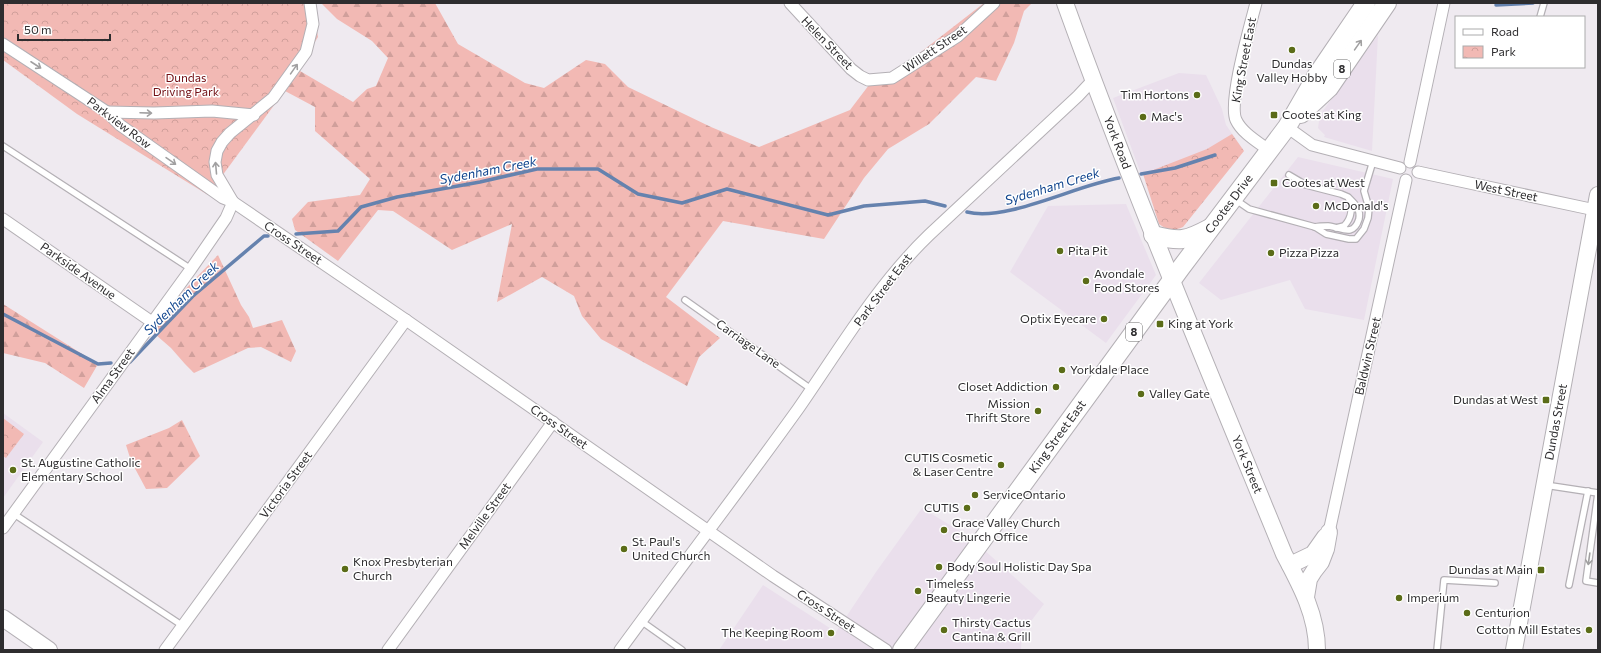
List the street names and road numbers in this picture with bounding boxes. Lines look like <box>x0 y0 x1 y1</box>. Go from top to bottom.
street label: Helen Street <box>799 13 856 72</box>
street label: King Street East <box>1228 16 1258 104</box>
street label: Willett Street <box>900 22 969 75</box>
road number: 8 <box>1334 60 1350 78</box>
street label: Parkview Row <box>85 94 155 151</box>
street label: York Road <box>1102 114 1135 171</box>
street label: Cootes Drive <box>1201 171 1255 236</box>
street label: West Street <box>1473 176 1539 204</box>
street label: Cross Street <box>262 218 325 267</box>
street label: Parkside Avenue <box>38 239 119 302</box>
street label: Park Street East <box>850 250 914 329</box>
street label: Baldwin Street <box>1351 315 1383 396</box>
street label: Carriage Lane <box>714 316 783 370</box>
road number: 8 <box>1126 323 1142 341</box>
street label: Alma Street <box>88 345 137 406</box>
street label: Dundas Street <box>1541 382 1569 461</box>
street label: King Street East <box>1026 397 1088 475</box>
street label: Cross Street <box>528 401 591 451</box>
street label: York Street <box>1230 433 1266 495</box>
street label: Victoria Street <box>256 448 314 521</box>
street label: Melville Street <box>455 479 513 551</box>
street label: Cross Street <box>795 586 859 634</box>

